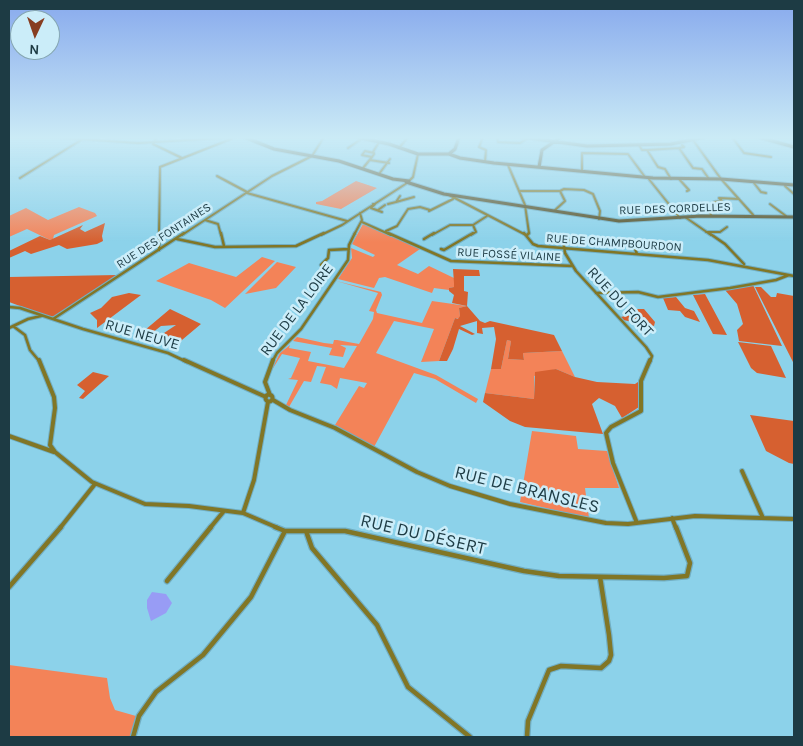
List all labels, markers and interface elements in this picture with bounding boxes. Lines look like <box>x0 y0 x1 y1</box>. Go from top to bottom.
north arrow <box>10 10 60 60</box>
text: N <box>29 41 40 58</box>
street label: RUE DES FONTAINES <box>114 200 214 272</box>
street label: RUE DES CORDELLES <box>619 200 731 218</box>
street label: RUE DE CHAMPBOURDON <box>546 231 682 255</box>
street label: RUE FOSSÉ VILAINE <box>457 245 561 265</box>
street label: RUE DE LA LOIRE <box>257 260 337 360</box>
street label: RUE DU FORT <box>583 264 657 340</box>
street label: RUE NEUVE <box>103 316 181 354</box>
street label: RUE DE BRANSLES <box>452 462 602 518</box>
street label: RUE DU DÉSERT <box>358 510 488 560</box>

